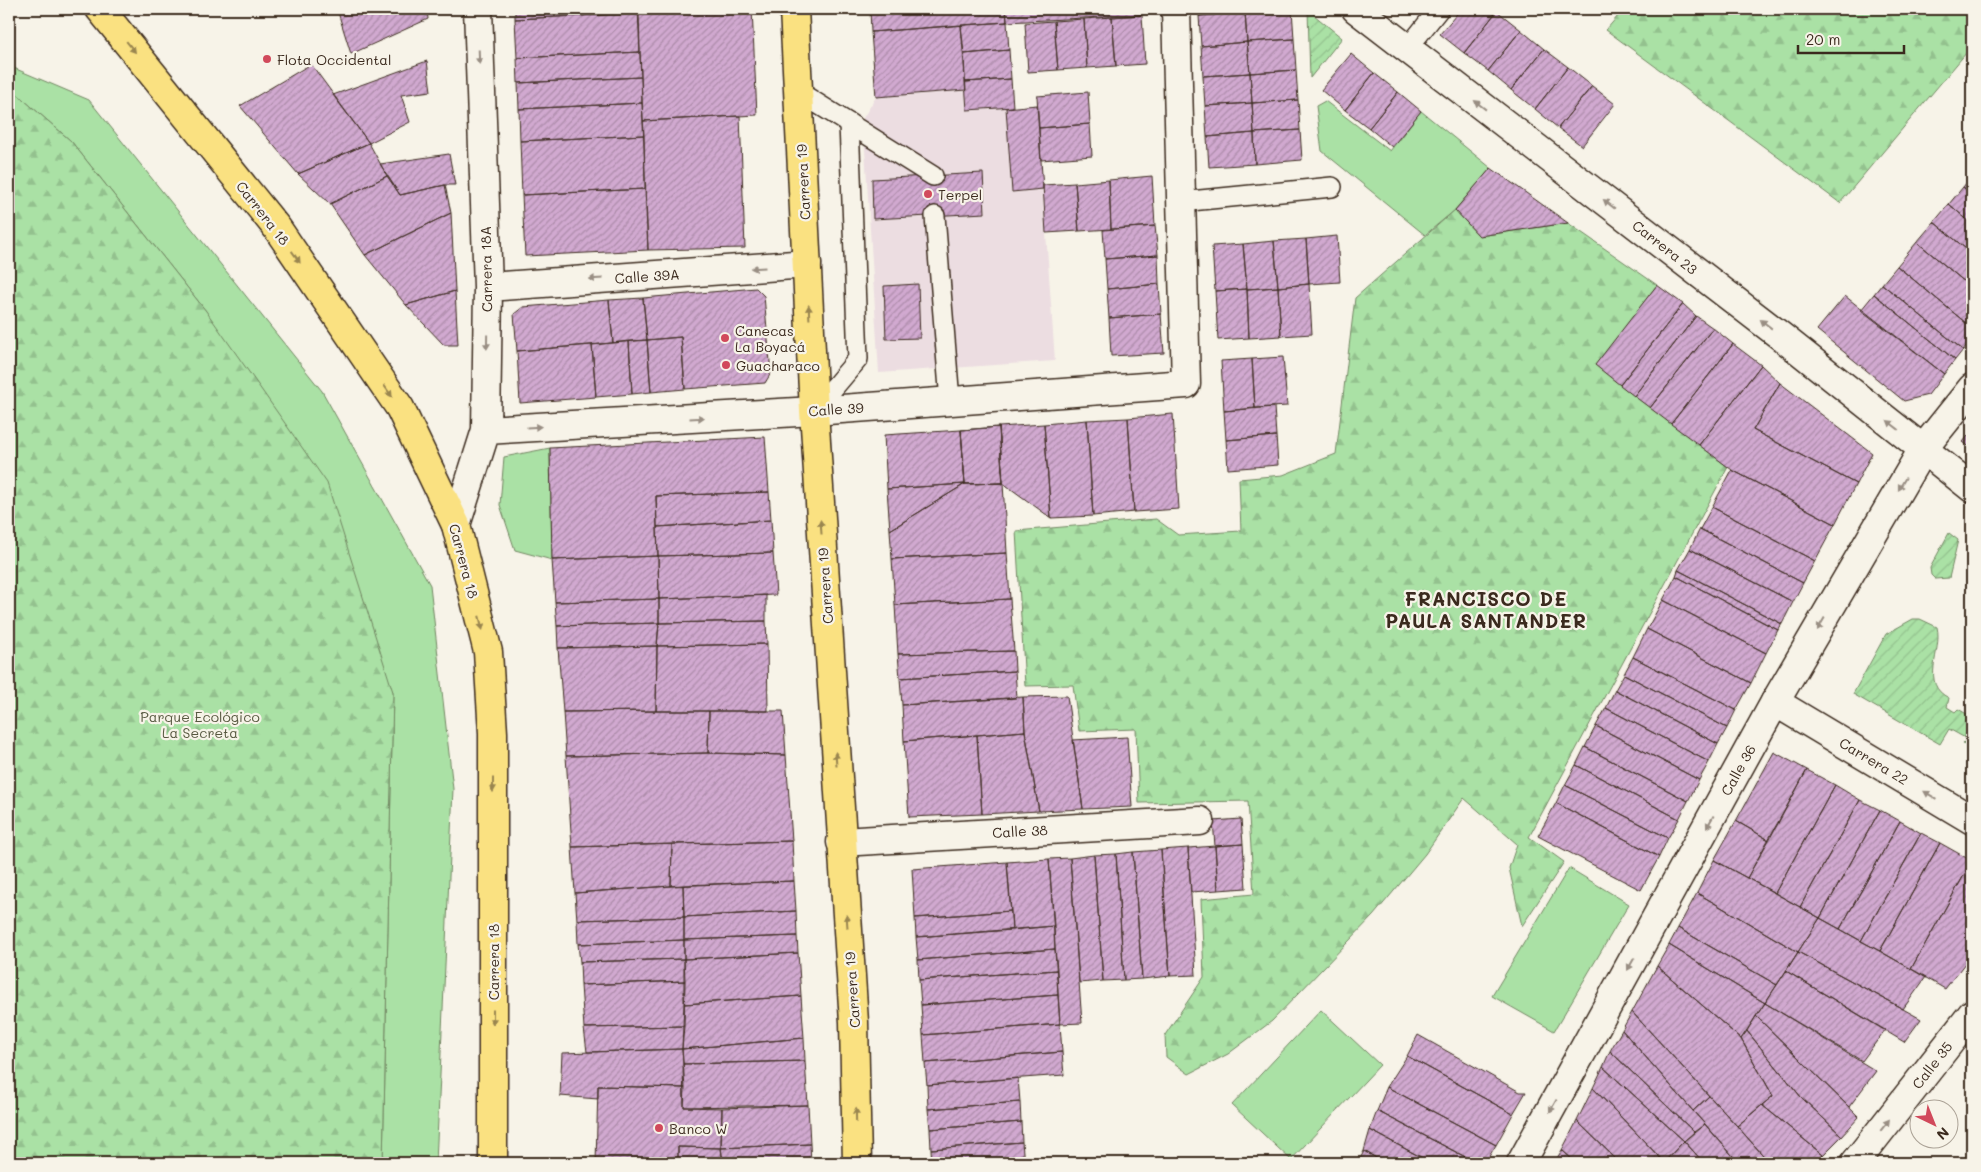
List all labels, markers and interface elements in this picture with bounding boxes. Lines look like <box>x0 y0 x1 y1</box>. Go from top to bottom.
scale bar <box>1798 22 1905 54</box>
text: 20 m <box>1806 29 1840 49</box>
one-way arrow <box>125 40 136 53</box>
place label: Flota Occidental <box>277 50 392 69</box>
one-way arrow <box>476 50 484 66</box>
marker: Flota Occidental <box>261 53 273 65</box>
one-way arrow <box>1474 100 1487 111</box>
street label: Carrera 19 <box>792 143 814 221</box>
street label: Carrera 18 <box>232 177 294 249</box>
place label: Terpel <box>938 185 982 204</box>
marker: Terpel <box>922 188 934 200</box>
one-way arrow <box>1603 199 1616 210</box>
street label: Carrera 23 <box>1629 216 1701 278</box>
street label: Carrera 18A <box>476 226 496 312</box>
one-way arrow <box>291 250 301 264</box>
street label: Calle 39A <box>614 264 680 288</box>
one-way arrow <box>750 264 766 272</box>
one-way arrow <box>588 276 604 284</box>
one-way arrow <box>805 304 813 320</box>
one-way arrow <box>1760 319 1773 330</box>
place label: Canecas La Boyacá <box>735 321 806 356</box>
marker: Canecas La Boyacá <box>719 332 731 344</box>
one-way arrow <box>483 335 491 351</box>
place label: Guacharaco <box>736 356 820 375</box>
marker: Guacharaco <box>720 359 732 371</box>
one-way arrow <box>383 384 393 397</box>
street label: Calle 39 <box>808 398 864 420</box>
one-way arrow <box>689 413 705 421</box>
one-way arrow <box>1887 420 1900 431</box>
one-way arrow <box>527 423 543 431</box>
one-way arrow <box>1898 477 1907 490</box>
one-way arrow <box>817 518 825 534</box>
street label: Carrera 18 <box>445 522 483 600</box>
street label: Carrera 19 <box>813 547 837 625</box>
district label: FRANCISCO DE PAULA SANTANDER <box>1385 586 1587 633</box>
one-way arrow <box>477 616 485 631</box>
one-way arrow <box>1816 618 1825 631</box>
park label: Parque Ecológico La Secreta <box>140 707 260 742</box>
street label: Carrera 22 <box>1836 733 1912 789</box>
street label: Calle 36 <box>1716 741 1760 799</box>
one-way arrow <box>831 750 839 766</box>
one-way arrow <box>489 777 497 793</box>
one-way arrow <box>1924 790 1937 799</box>
one-way arrow <box>1705 815 1714 828</box>
street label: Calle 38 <box>992 820 1048 842</box>
one-way arrow <box>843 913 851 929</box>
street label: Carrera 18 <box>484 924 503 1000</box>
street label: Carrera 19 <box>840 951 864 1029</box>
one-way arrow <box>1627 957 1635 971</box>
one-way arrow <box>489 1010 497 1026</box>
street label: Calle 35 <box>1908 1037 1956 1093</box>
one-way arrow <box>1548 1100 1557 1113</box>
north arrow <box>1908 1100 1958 1150</box>
one-way arrow <box>852 1106 860 1122</box>
one-way arrow <box>1880 1118 1890 1132</box>
place label: Banco W <box>669 1119 727 1138</box>
marker: Banco W <box>653 1122 665 1134</box>
text: N <box>1933 1123 1954 1144</box>

